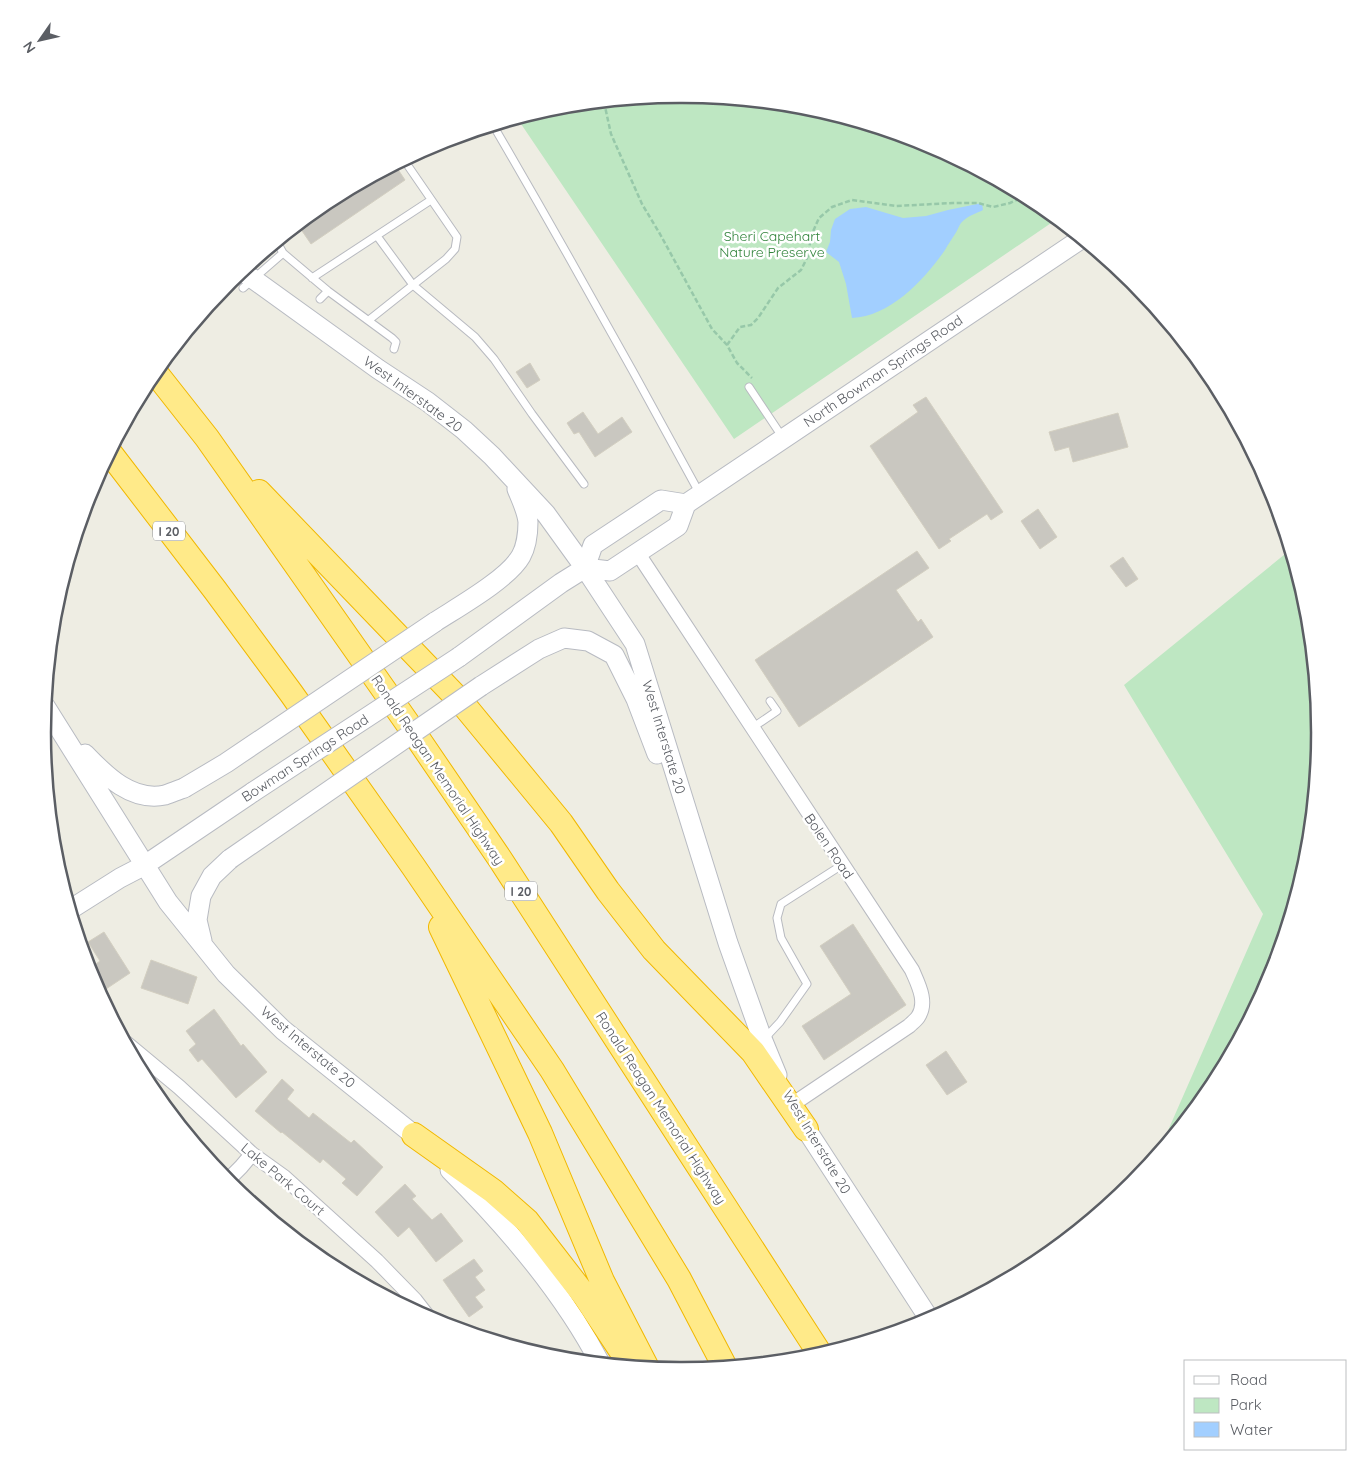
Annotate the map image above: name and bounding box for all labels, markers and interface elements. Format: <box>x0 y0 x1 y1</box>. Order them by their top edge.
north arrow <box>15 15 65 65</box>
text: N <box>19 38 40 57</box>
park label: Sheri Capehart Nature Preserve <box>719 227 825 261</box>
street label: North Bowman Springs Road <box>800 311 966 431</box>
street label: West Interstate 20 <box>360 352 466 436</box>
road number: I 20 <box>153 522 185 540</box>
street label: Ronald Reagan Memorial Highway <box>367 671 509 869</box>
street label: West Interstate 20 <box>638 678 690 796</box>
street label: Bowman Springs Road <box>238 710 372 806</box>
street label: Bolen Road <box>801 810 857 882</box>
road number: I 20 <box>505 881 537 900</box>
street label: West Interstate 20 <box>257 1002 359 1092</box>
street label: Ronald Reagan Memorial Highway <box>592 1008 730 1208</box>
street label: West Interstate 20 <box>779 1087 855 1197</box>
street label: Lake Park Court <box>237 1139 329 1219</box>
legend <box>1184 1360 1347 1450</box>
text: Road <box>1230 1370 1267 1389</box>
text: Park <box>1230 1395 1262 1414</box>
text: Water <box>1230 1420 1273 1439</box>

